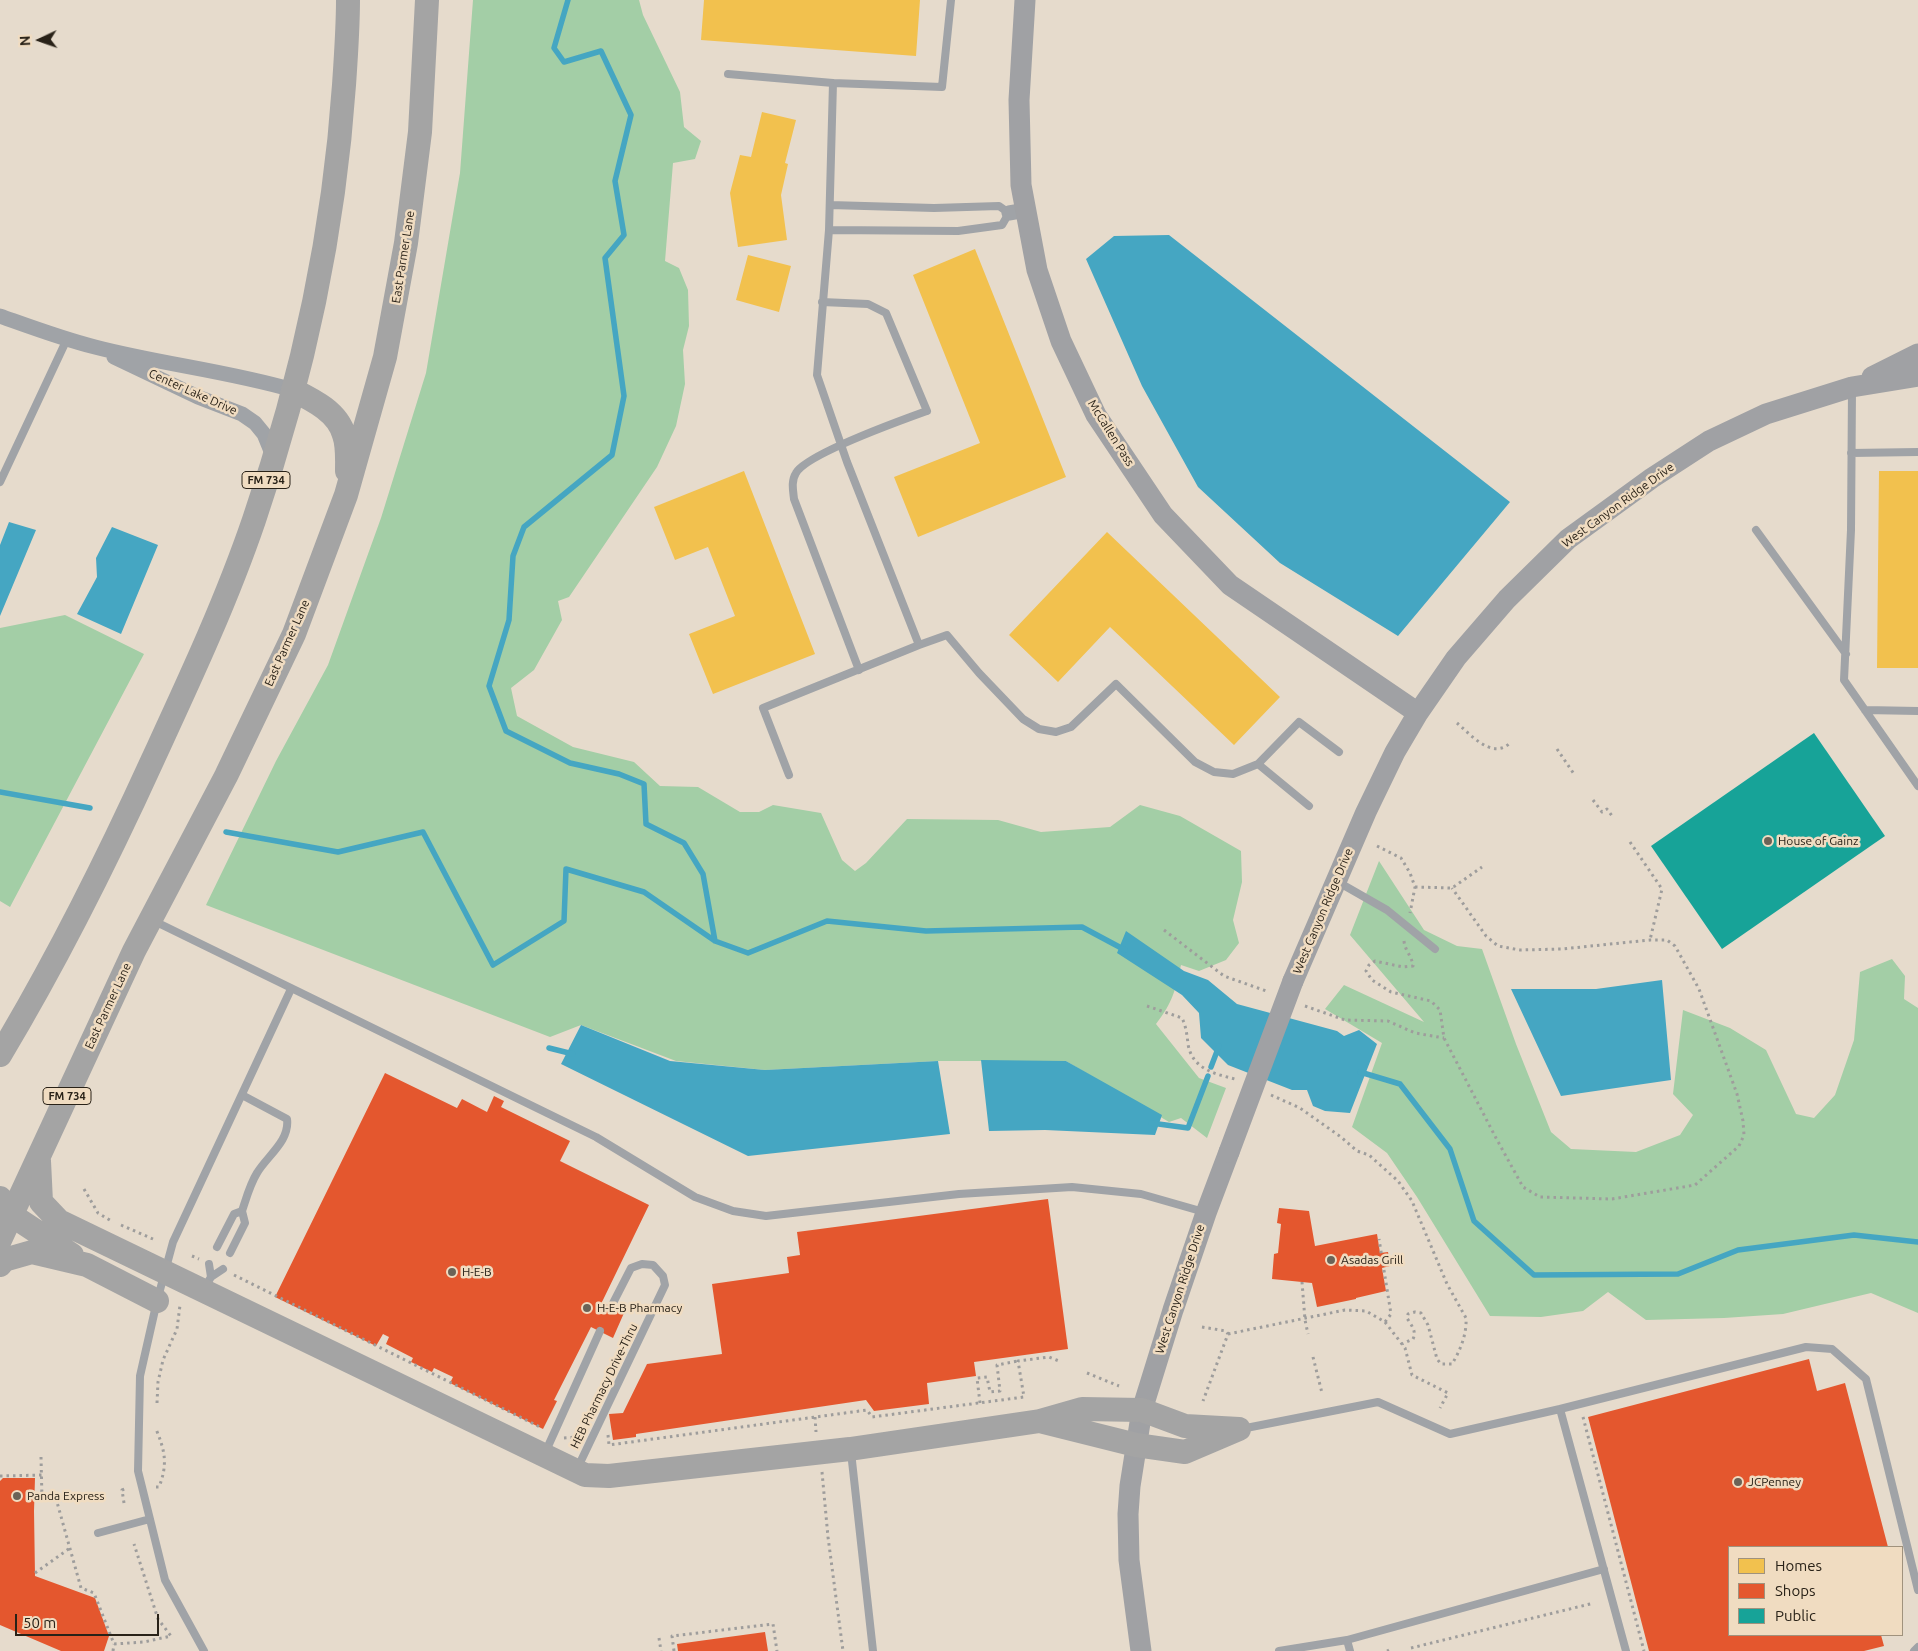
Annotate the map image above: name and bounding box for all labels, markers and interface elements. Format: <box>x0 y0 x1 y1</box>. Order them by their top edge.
north arrow <box>15 15 65 65</box>
text: N <box>17 35 33 46</box>
street label: East Parmer Lane <box>389 210 417 304</box>
street label: Center Lake Drive <box>147 366 239 418</box>
street label: McCallen Pass <box>1085 397 1137 469</box>
street label: West Canyon Ridge Drive <box>1559 460 1677 550</box>
road number: FM 734 <box>242 472 290 488</box>
street label: East Parmer Lane <box>261 597 313 689</box>
place label: House of Gainz <box>1778 834 1859 848</box>
marker: House of Gainz <box>1762 835 1774 847</box>
street label: West Canyon Ridge Drive <box>1290 846 1356 976</box>
street label: East Parmer Lane <box>82 961 134 1051</box>
road number: FM 734 <box>43 1088 91 1104</box>
street label: West Canyon Ridge Drive <box>1152 1223 1208 1355</box>
place label: Asadas Grill <box>1341 1253 1403 1267</box>
marker: Asadas Grill <box>1325 1254 1337 1266</box>
place label: H-E-B <box>462 1265 492 1279</box>
marker: H-E-B <box>446 1266 458 1278</box>
place label: H-E-B Pharmacy <box>597 1301 682 1315</box>
marker: H-E-B Pharmacy <box>581 1302 593 1314</box>
street label: HEB Pharmacy Drive-Thru <box>567 1321 641 1451</box>
place label: JCPenney <box>1748 1475 1801 1489</box>
marker: JCPenney <box>1732 1476 1744 1488</box>
place label: Panda Express <box>27 1489 105 1503</box>
marker: Panda Express <box>11 1490 23 1502</box>
legend <box>1728 1546 1903 1636</box>
text: Homes <box>1775 1557 1822 1574</box>
text: Shops <box>1775 1582 1816 1599</box>
scale bar <box>18 1604 161 1636</box>
text: Public <box>1775 1607 1816 1624</box>
text: 50 m <box>23 1614 56 1631</box>

